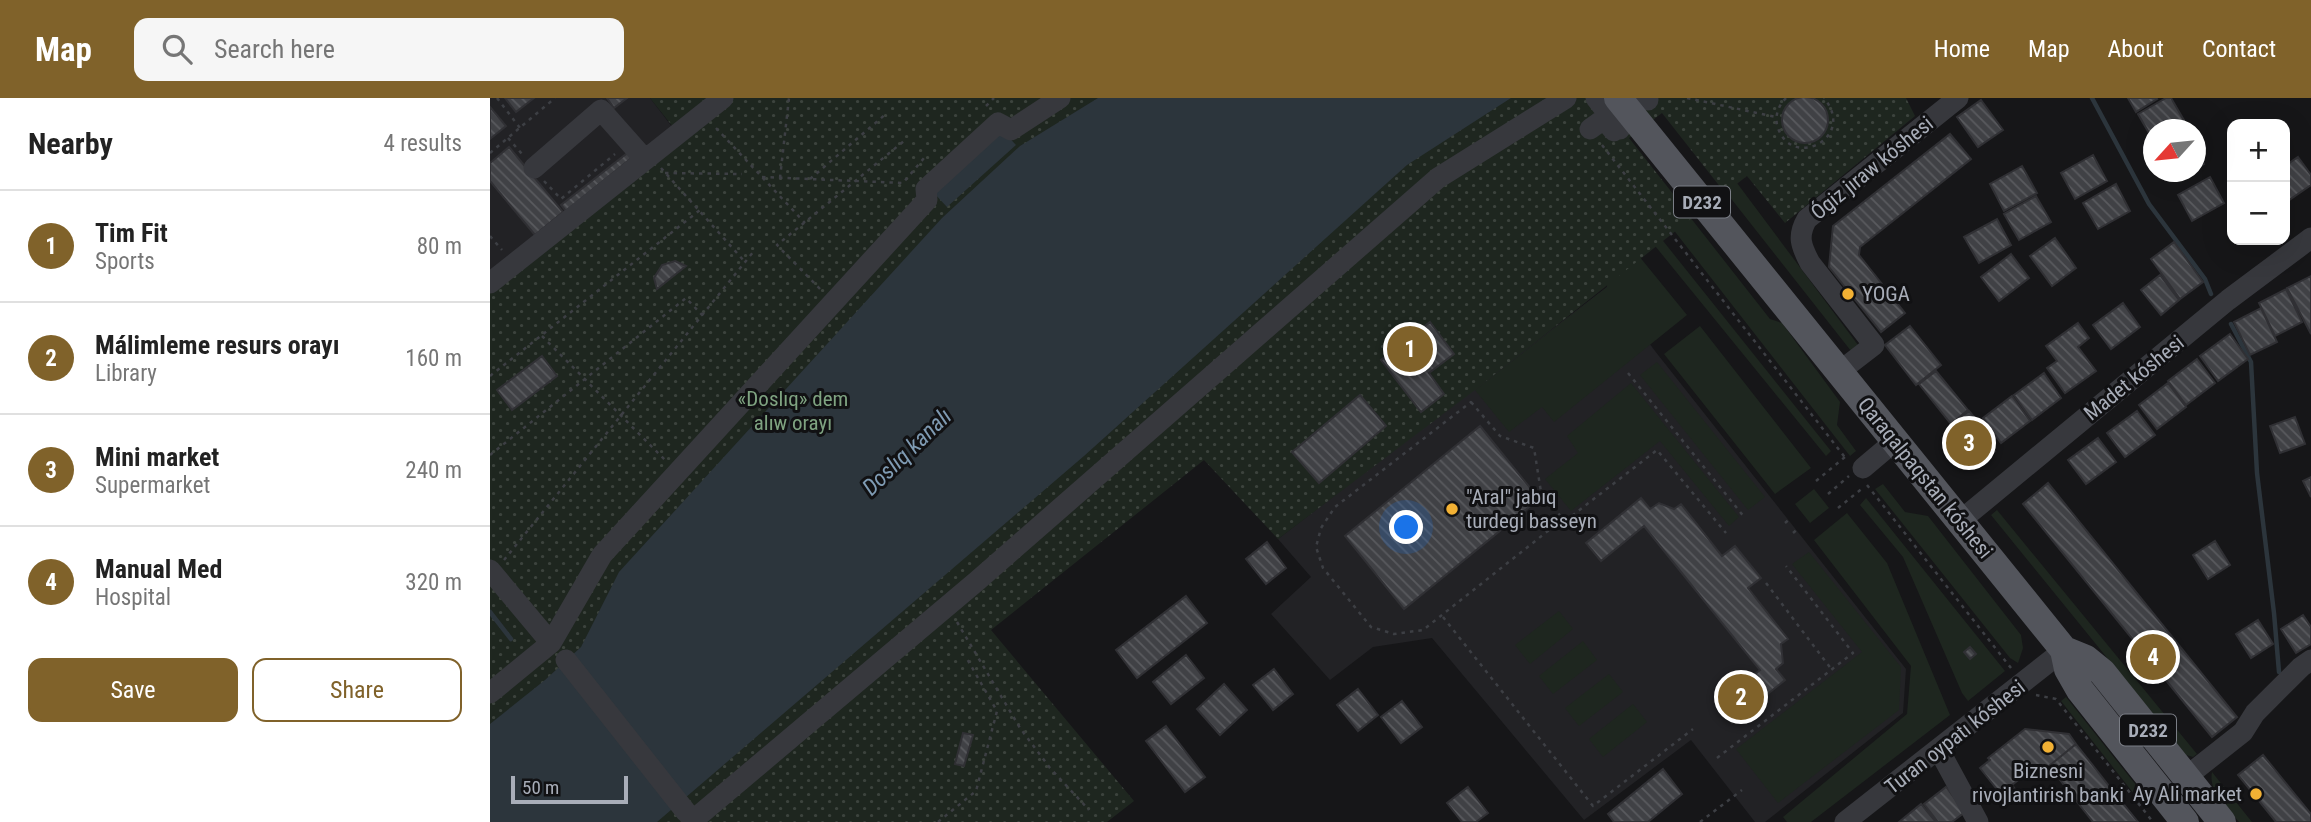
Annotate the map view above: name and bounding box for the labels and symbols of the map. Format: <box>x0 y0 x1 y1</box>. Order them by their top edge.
street label: Ógiz jıraw kóshesi <box>1806 111 1938 225</box>
north arrow <box>2143 119 2206 182</box>
road number: D232 <box>1674 186 1730 218</box>
place label: YOGA <box>1862 282 1910 306</box>
marker: YOGA <box>1840 286 1856 302</box>
pin: 1 <box>1387 323 1433 375</box>
street label: Madet kóshesi <box>2079 331 2189 425</box>
park label: «Doslıq» dem alıw orayı <box>738 387 848 435</box>
street label: Qaraqalpaqstan kóshesi <box>1853 393 1997 563</box>
water label: Doslıq kanalı <box>857 403 957 501</box>
pin: 3 <box>1946 417 1992 469</box>
place label: "Aral" jabıq turdegi basseyn <box>1466 485 1597 533</box>
marker: "Aral" jabıq turdegi basseyn <box>1444 501 1460 517</box>
your location <box>1389 510 1423 544</box>
pin: 4 <box>2130 631 2176 683</box>
pin: 2 <box>1718 671 1764 723</box>
street label: Turan oypatı kóshesi <box>1880 675 2030 799</box>
road number: D232 <box>2120 715 2176 746</box>
marker: Biznesni rivojlantirish banki <box>2040 739 2056 755</box>
place label: Biznesni rivojlantirish banki <box>1972 759 2124 807</box>
scale bar <box>511 773 628 805</box>
place label: Ay Ali market <box>2133 782 2242 806</box>
marker: Ay Ali market <box>2248 786 2264 802</box>

